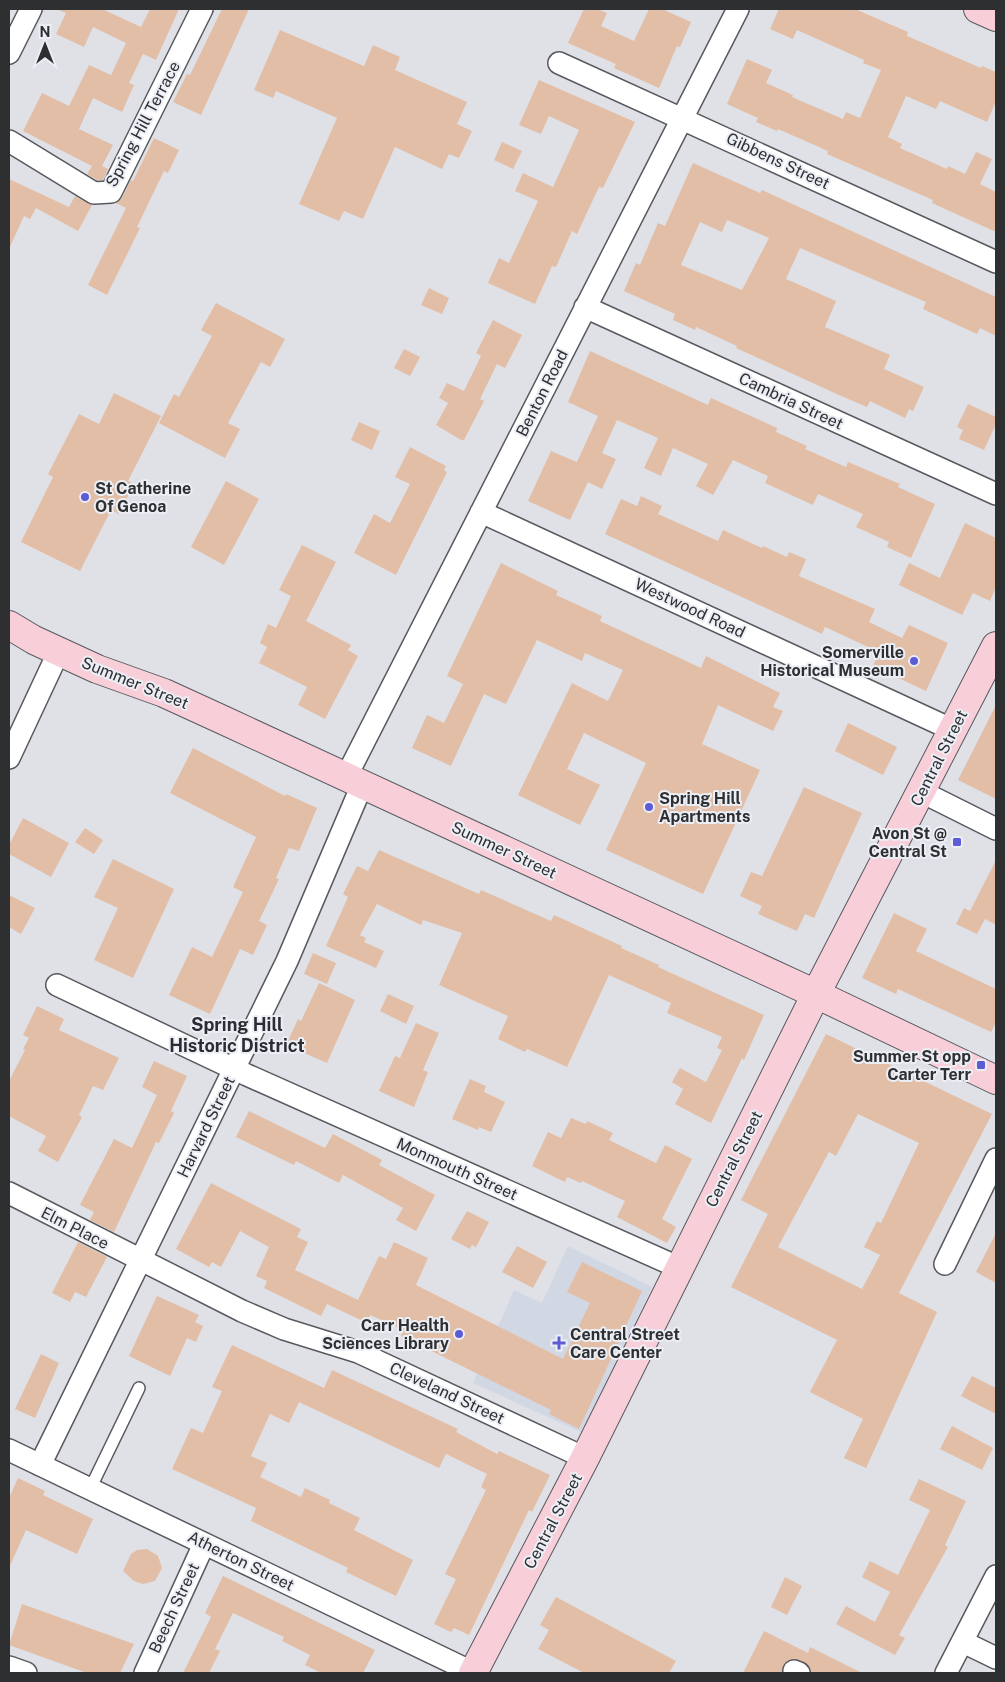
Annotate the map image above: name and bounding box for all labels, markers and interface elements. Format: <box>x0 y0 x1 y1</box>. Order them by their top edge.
north arrow <box>20 20 70 70</box>
text: N <box>40 24 50 40</box>
street label: Spring Hill Terrace <box>102 58 184 190</box>
street label: Gibbens Street <box>723 129 833 193</box>
street label: Benton Road <box>512 346 572 440</box>
street label: Cambria Street <box>736 369 846 433</box>
place label: St Catherine Of Genoa <box>95 479 191 516</box>
marker: St Catherine Of Genoa <box>79 491 91 503</box>
street label: Westwood Road <box>632 574 748 642</box>
place label: Somerville Historical Museum <box>760 643 904 680</box>
street label: Summer Street <box>79 653 191 713</box>
marker: Somerville Historical Museum <box>908 655 920 667</box>
street label: Central Street <box>907 707 971 809</box>
place label: Spring Hill Apartments <box>659 789 750 826</box>
marker: Spring Hill Apartments <box>643 801 655 813</box>
street label: Summer Street <box>448 817 560 883</box>
place label: Avon St @ Central St <box>869 824 947 861</box>
marker: Avon St @ Central St <box>951 836 963 848</box>
district label: Spring Hill Historic District <box>169 1014 305 1056</box>
place label: Summer St opp Carter Terr <box>853 1047 971 1084</box>
marker: Summer St opp Carter Terr <box>975 1059 987 1071</box>
street label: Harvard Street <box>173 1073 239 1181</box>
street label: Central Street <box>702 1108 766 1210</box>
street label: Monmouth Street <box>393 1134 521 1204</box>
street label: Elm Place <box>38 1203 112 1253</box>
place label: Carr Health Sciences Library <box>322 1316 449 1353</box>
place label: Central Street Care Center <box>570 1325 680 1362</box>
marker: Carr Health Sciences Library <box>453 1328 465 1340</box>
marker: Central Street Care Center <box>552 1336 566 1350</box>
street label: Cleveland Street <box>387 1358 507 1428</box>
street label: Central Street <box>520 1470 586 1572</box>
street label: Atherton Street <box>185 1527 297 1595</box>
street label: Beech Street <box>145 1560 203 1656</box>

